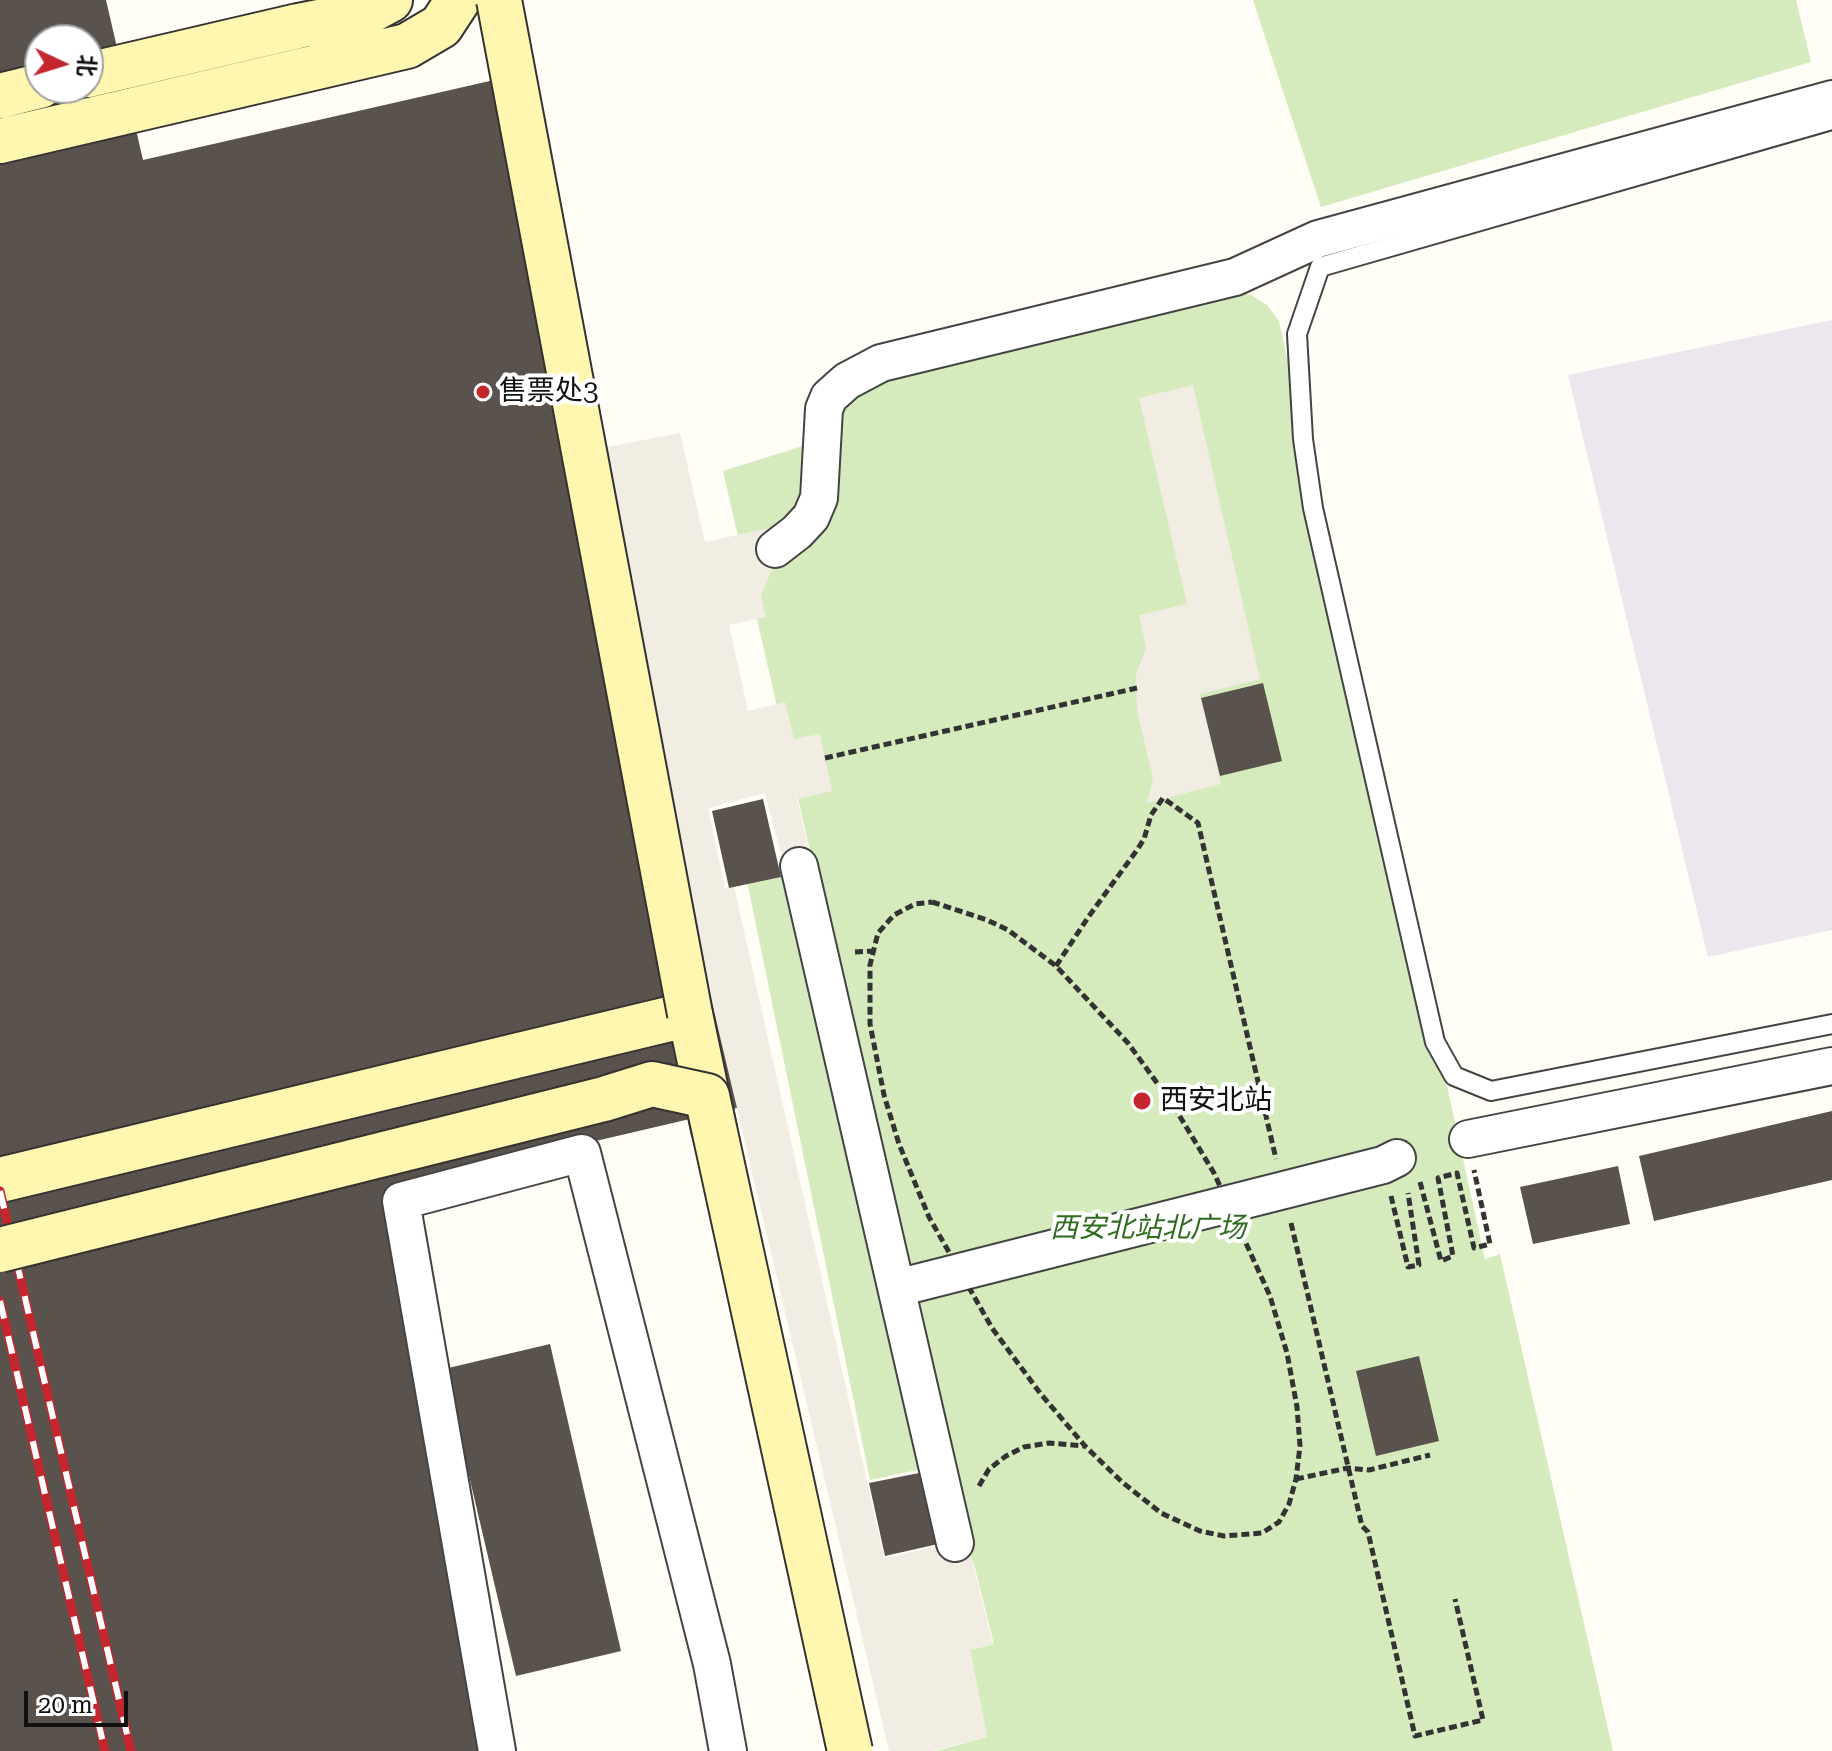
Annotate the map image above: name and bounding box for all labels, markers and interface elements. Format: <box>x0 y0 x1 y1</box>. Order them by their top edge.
north arrow <box>24 24 104 104</box>
text: 北 <box>73 54 100 77</box>
place label: 售票处3 <box>499 375 599 409</box>
marker: 售票处3 <box>474 383 492 401</box>
place label: 西安北站 <box>1160 1084 1272 1118</box>
marker: 西安北站 <box>1131 1090 1153 1112</box>
park label: 西安北站北广场 <box>1050 1212 1246 1246</box>
scale bar <box>28 1675 132 1725</box>
text: 20 m <box>38 1691 93 1719</box>

